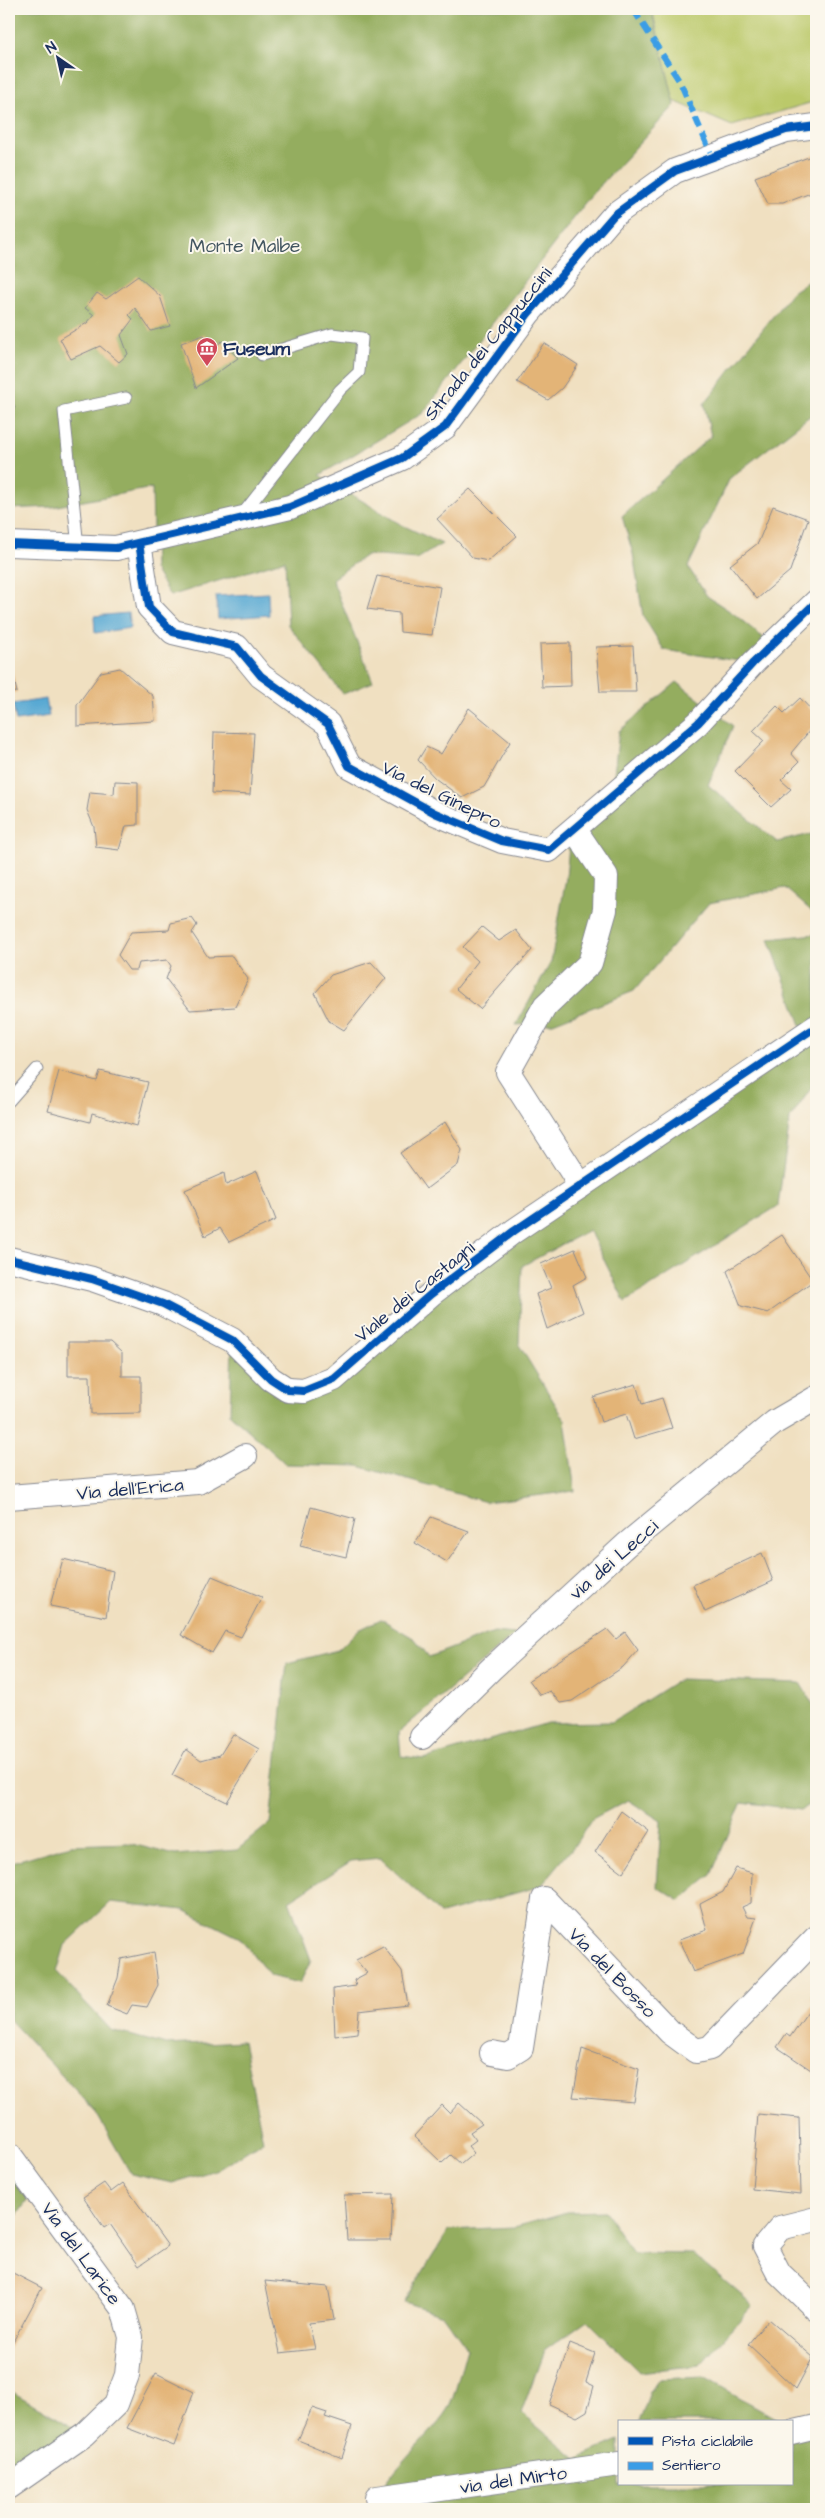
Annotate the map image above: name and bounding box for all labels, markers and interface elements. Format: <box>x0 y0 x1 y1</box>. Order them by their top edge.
north arrow <box>32 32 82 82</box>
text: N <box>42 37 61 59</box>
park label: Monte Malbe <box>190 233 300 260</box>
street label: Strada dei Cappuccini <box>418 261 559 427</box>
museum icon: Fuseum <box>195 336 219 367</box>
place label: Fuseum <box>223 336 291 363</box>
street label: Via del Ginepro <box>377 755 506 836</box>
street label: Viale dei Castagni <box>349 1235 482 1350</box>
street label: Via dell'Erica <box>75 1471 185 1508</box>
street label: via dei Lecci <box>563 1513 665 1607</box>
street label: Via del Bosso <box>562 1922 662 2025</box>
street label: Via del Larice <box>34 2197 127 2311</box>
legend <box>618 2420 792 2486</box>
text: Pista ciclabile <box>662 2431 753 2452</box>
text: Sentiero <box>662 2455 721 2476</box>
street label: via del Mirto <box>458 2460 569 2501</box>

